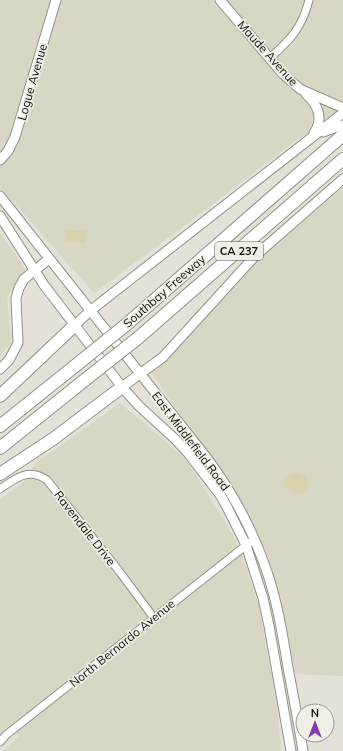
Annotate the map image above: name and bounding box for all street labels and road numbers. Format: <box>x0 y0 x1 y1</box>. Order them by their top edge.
street label: Maude Avenue <box>235 17 301 89</box>
street label: Logue Avenue <box>14 42 50 122</box>
road number: CA 237 <box>215 242 263 260</box>
street label: Southbay Freeway <box>120 251 209 331</box>
street label: East Middlefield Road <box>149 388 233 494</box>
street label: Ravendale Drive <box>51 487 119 569</box>
street label: North Bernardo Avenue <box>66 596 178 690</box>

